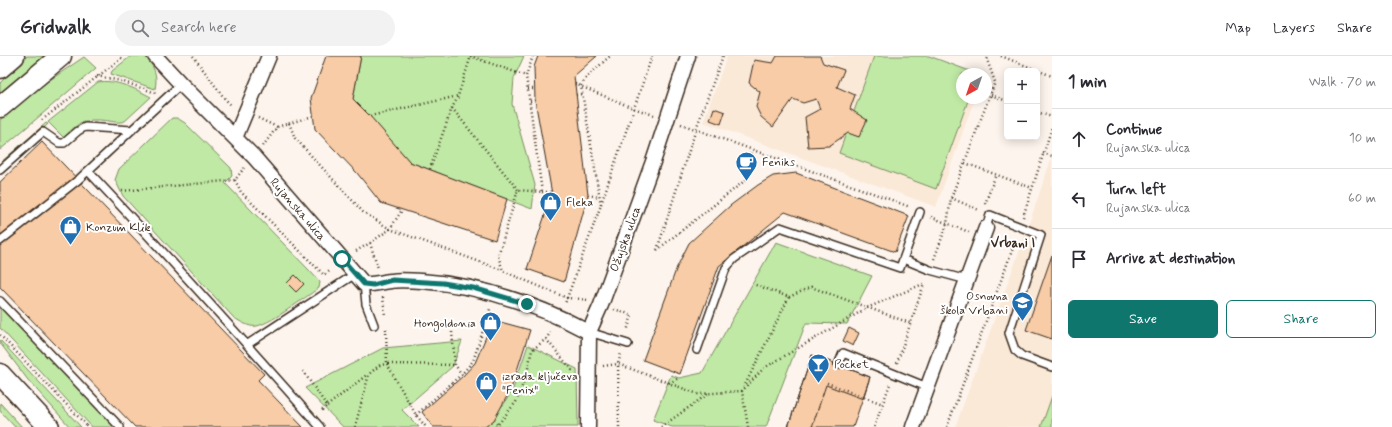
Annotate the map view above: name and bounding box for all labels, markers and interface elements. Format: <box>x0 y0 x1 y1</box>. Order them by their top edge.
search box <box>115 10 395 46</box>
text: Gridwalk <box>20 15 91 40</box>
icon: search <box>129 17 151 39</box>
text: Search here <box>161 18 237 38</box>
text: Map <box>1225 19 1251 37</box>
text: Layers <box>1273 19 1315 37</box>
text: Share <box>1337 19 1372 37</box>
north arrow <box>956 68 992 104</box>
map controls <box>1004 68 1040 140</box>
button: + <box>1004 68 1040 104</box>
text: 1 min <box>1068 71 1107 93</box>
text: Walk · 70 m <box>1309 74 1376 91</box>
button: − <box>1004 104 1040 140</box>
text: Continue <box>1106 120 1162 140</box>
icon: ahead <box>1068 128 1090 150</box>
text: 10 m <box>1349 130 1376 147</box>
text: Rujanska ulica <box>1106 140 1191 157</box>
cafe icon: Feniks <box>733 149 759 182</box>
place label: Feniks <box>762 155 796 171</box>
street label: Rujanska ulica <box>266 175 329 244</box>
text: Turn left <box>1106 180 1166 200</box>
icon: left <box>1068 188 1090 210</box>
shop icon: Fleka <box>538 189 564 222</box>
text: 60 m <box>1348 190 1376 207</box>
place label: Fleka <box>566 195 593 211</box>
text: Rujanska ulica <box>1106 200 1191 217</box>
street label: Ožujska ulica <box>607 204 645 274</box>
shop icon: Konzum Klik <box>58 214 84 247</box>
place label: Konzum Klik <box>86 220 151 236</box>
district label: Vrbani I <box>991 235 1035 252</box>
icon: arrive <box>1068 248 1090 270</box>
text: Arrive at destination <box>1106 249 1235 269</box>
route start <box>333 250 351 268</box>
place label: Osnovna škola Vrbani <box>940 289 1008 319</box>
school or university icon: Osnovna škola Vrbani <box>1010 290 1036 323</box>
route end <box>518 295 536 313</box>
button: Save <box>1068 300 1218 338</box>
button: Share <box>1226 300 1376 338</box>
shop icon: Hongoldonia <box>478 310 504 343</box>
place label: Hongoldonia <box>414 316 476 332</box>
bar icon: Pocket <box>806 351 832 384</box>
place label: Pocket <box>834 357 869 373</box>
place label: izrada ključeva "Fenix" <box>502 369 578 399</box>
shop icon: izrada ključeva "Fenix" <box>473 370 499 403</box>

